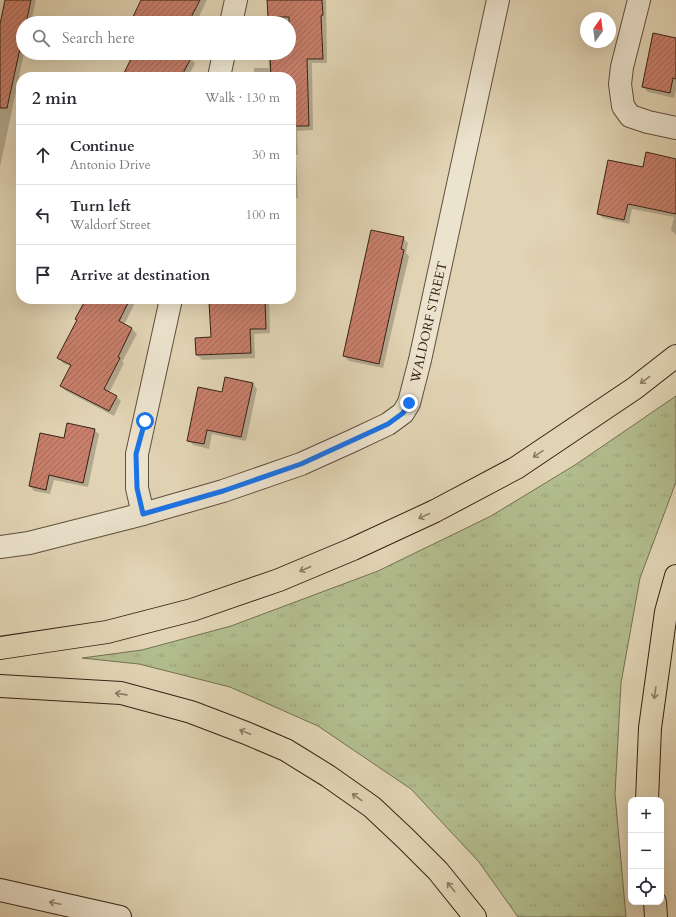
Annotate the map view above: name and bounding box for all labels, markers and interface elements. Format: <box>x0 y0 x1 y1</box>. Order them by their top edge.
north arrow <box>580 12 616 48</box>
search box <box>16 16 296 60</box>
icon: search <box>30 27 52 49</box>
text: Search here <box>62 28 135 48</box>
text: 2 min <box>32 87 77 110</box>
text: Walk · 130 m <box>205 89 280 107</box>
text: Continue <box>70 136 135 156</box>
icon: ahead <box>32 144 54 166</box>
text: 30 m <box>252 146 280 164</box>
text: Antonio Drive <box>70 156 151 174</box>
text: Turn left <box>70 196 131 216</box>
icon: left <box>32 204 54 226</box>
text: 100 m <box>246 206 280 224</box>
text: Waldorf Street <box>70 216 151 234</box>
street label: WALDORF STREET <box>406 259 452 386</box>
icon: arrive <box>32 264 54 286</box>
text: Arrive at destination <box>70 265 210 285</box>
one-way arrow <box>640 376 651 384</box>
route end <box>400 394 418 412</box>
route start <box>136 412 154 430</box>
one-way arrow <box>533 450 544 458</box>
one-way arrow <box>418 513 430 520</box>
one-way arrow <box>300 565 312 573</box>
one-way arrow <box>651 686 659 699</box>
one-way arrow <box>115 690 128 698</box>
one-way arrow <box>239 728 251 736</box>
one-way arrow <box>352 793 363 801</box>
map controls <box>628 797 664 905</box>
button: + <box>628 797 664 833</box>
button: − <box>628 833 664 869</box>
button: locate <box>628 869 664 905</box>
one-way arrow <box>446 881 455 892</box>
one-way arrow <box>49 898 62 906</box>

